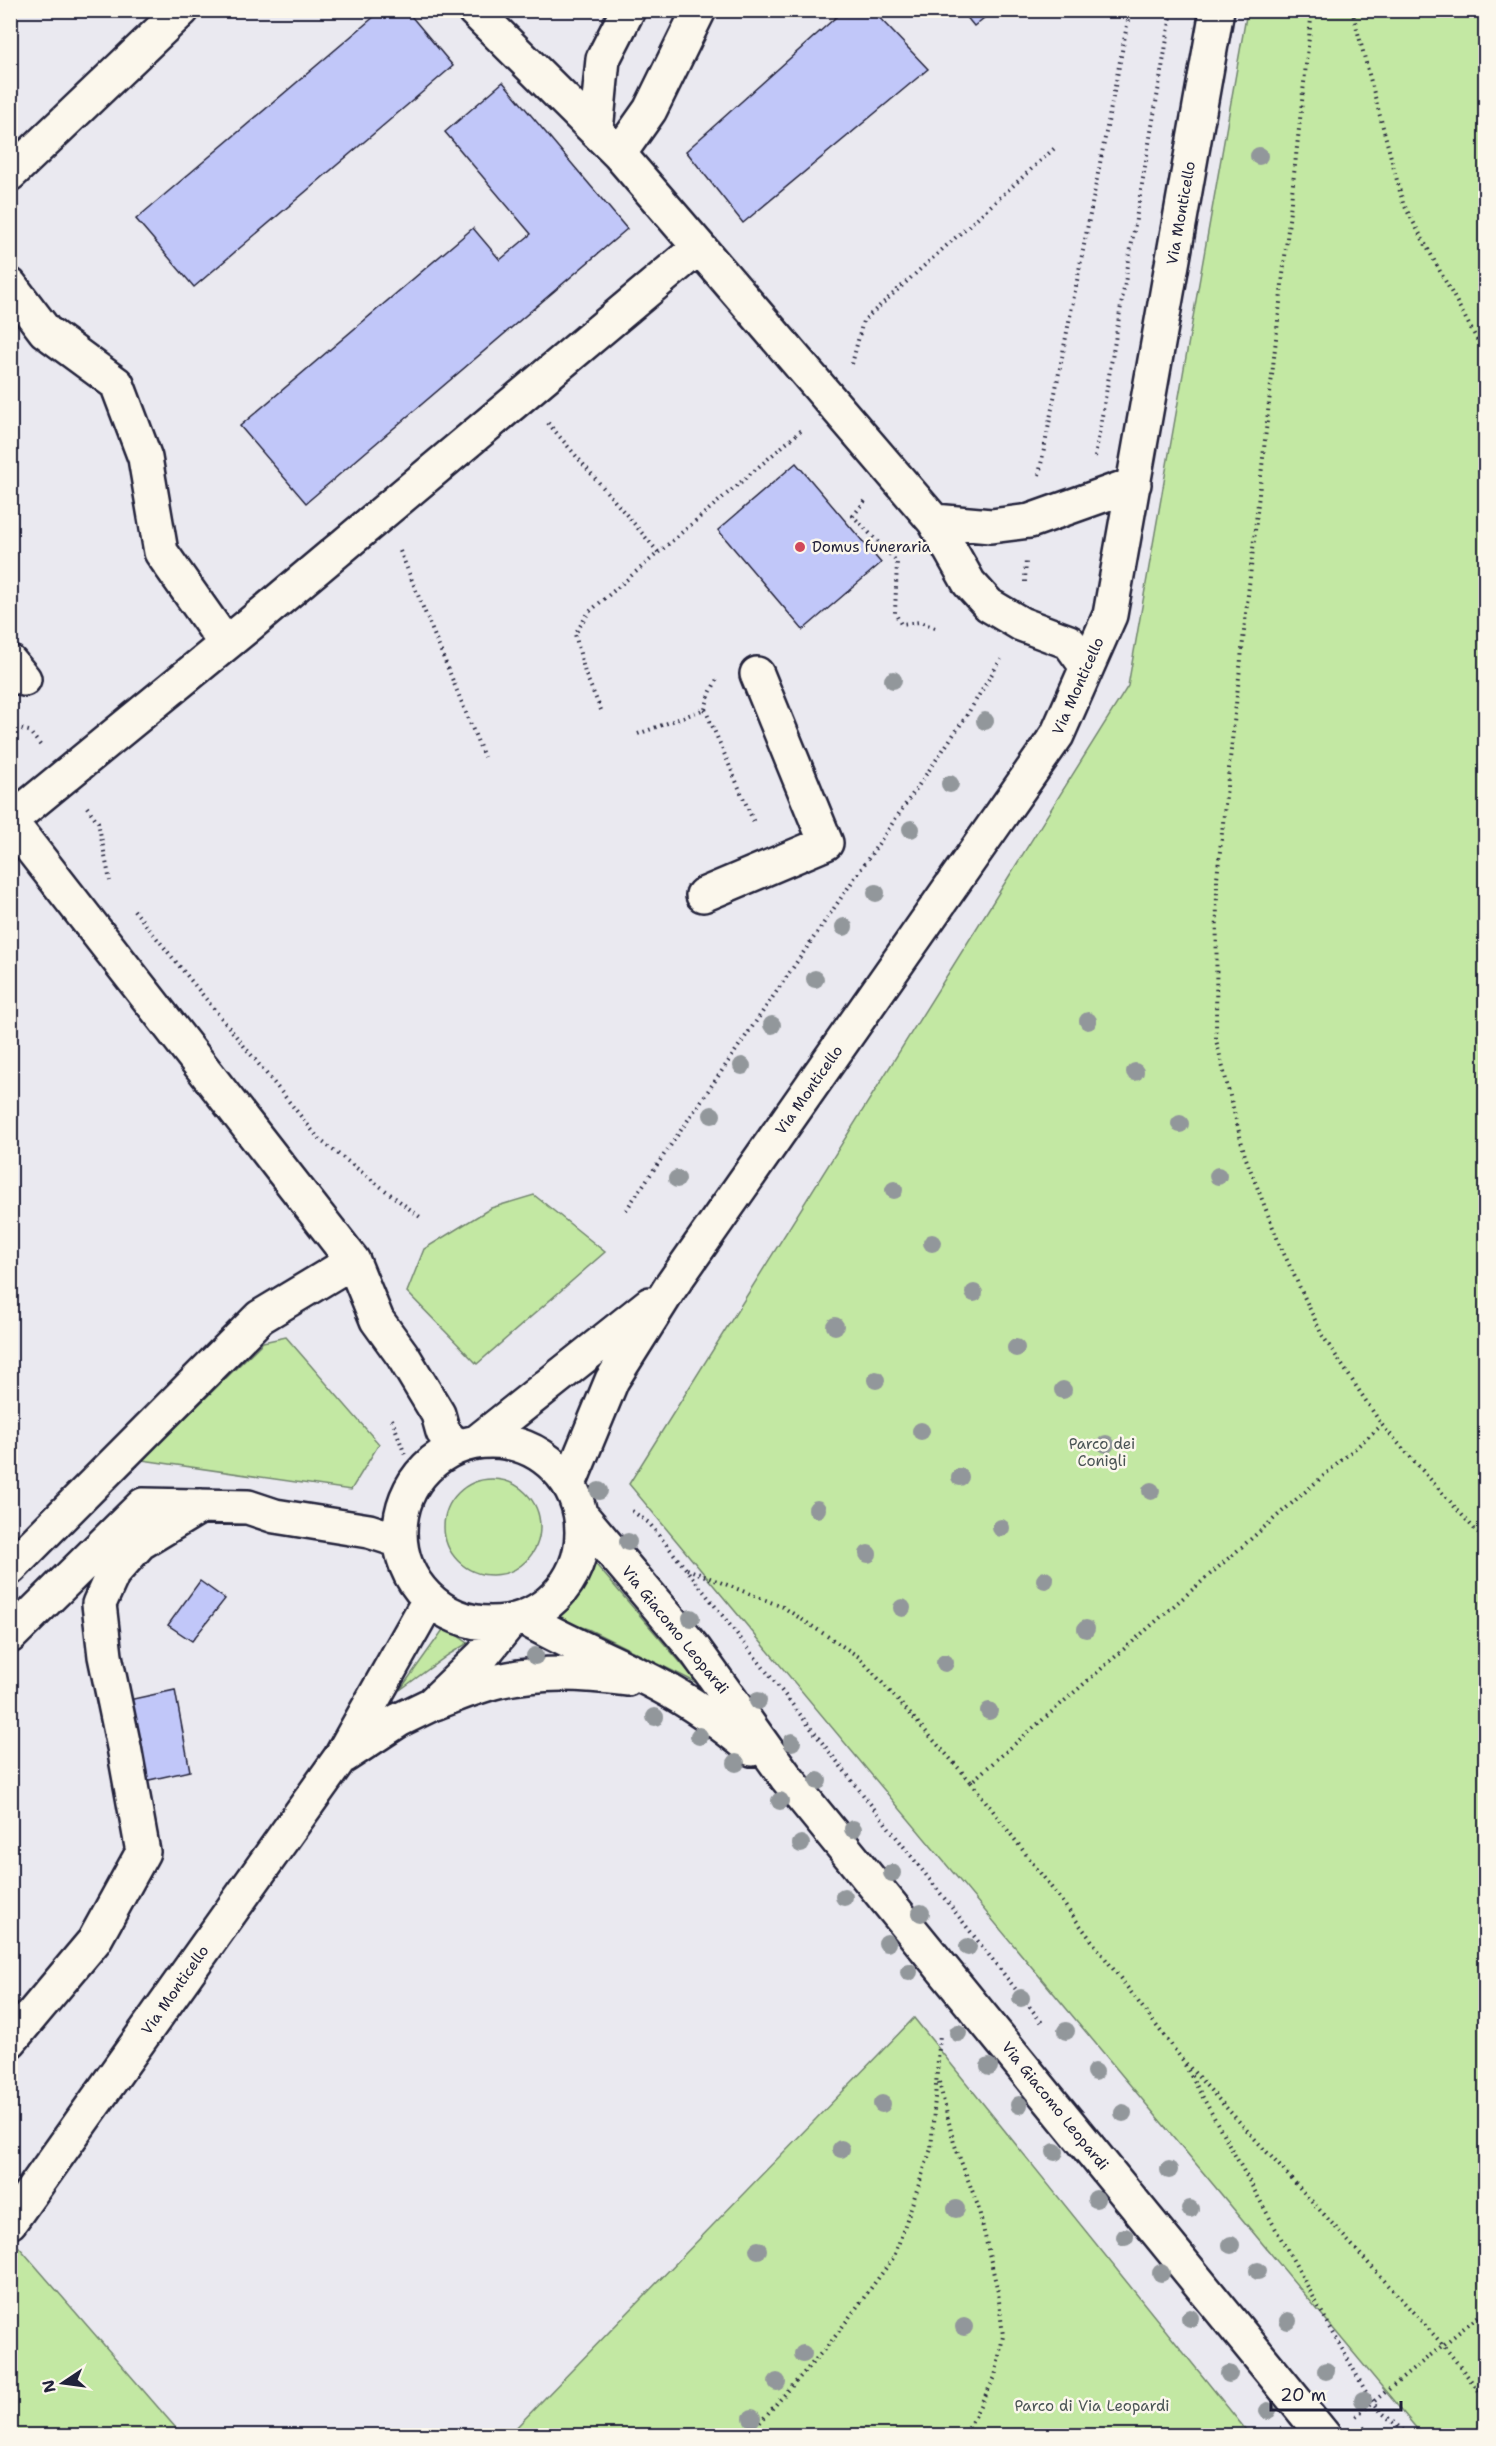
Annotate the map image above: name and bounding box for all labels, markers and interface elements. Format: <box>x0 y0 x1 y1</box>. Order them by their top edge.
street label: Via Monticello <box>1162 160 1200 266</box>
place label: Domus funeraria <box>812 537 932 557</box>
marker: Domus funeraria <box>793 540 807 554</box>
street label: Via Monticello <box>1048 634 1108 738</box>
street label: Via Monticello <box>771 1041 847 1139</box>
park label: Parco dei Conigli <box>1069 1434 1135 1471</box>
street label: Via Giacomo Leopardi <box>617 1562 733 1698</box>
street label: Via Monticello <box>137 1941 213 2039</box>
street label: Via Giacomo Leopardi <box>997 2038 1113 2174</box>
north arrow <box>33 2353 93 2413</box>
scale bar <box>1271 2374 1402 2412</box>
text: N <box>37 2378 61 2395</box>
text: 20 m <box>1280 2383 1326 2407</box>
park label: Parco di Via Leopardi <box>1014 2396 1170 2416</box>

